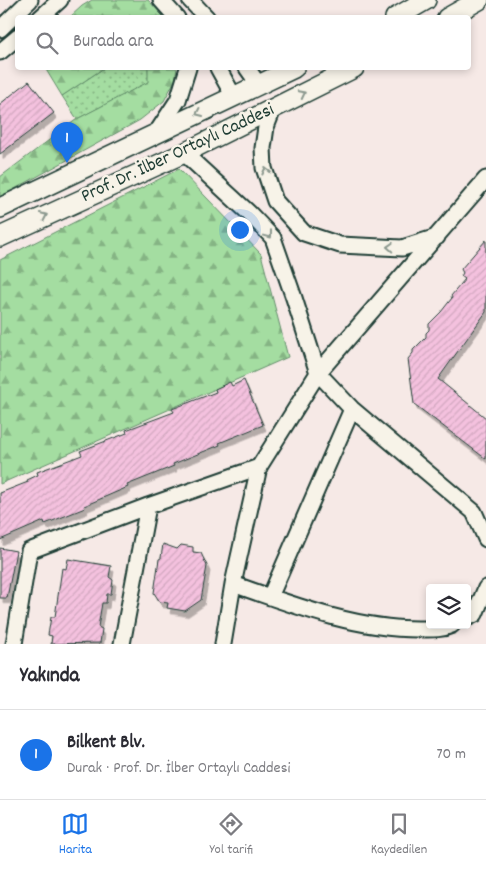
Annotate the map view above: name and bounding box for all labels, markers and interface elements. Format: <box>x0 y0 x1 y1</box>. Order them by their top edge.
search box <box>15 15 471 70</box>
icon: search <box>33 29 61 57</box>
text: Burada ara <box>73 29 153 56</box>
one-way arrow <box>297 90 306 100</box>
street label: Prof. Dr. İlber Ortaylı Caddesi <box>77 97 280 211</box>
one-way arrow <box>195 107 204 117</box>
pin: 1 <box>51 122 83 163</box>
one-way arrow <box>261 166 272 175</box>
one-way arrow <box>39 212 48 223</box>
your location <box>227 217 253 243</box>
one-way arrow <box>263 230 272 239</box>
one-way arrow <box>386 242 394 253</box>
map controls <box>426 584 471 629</box>
button: layers <box>426 584 471 629</box>
text: Yakında <box>20 662 79 692</box>
text: Bilkent Blv. <box>67 730 145 757</box>
text: 1 <box>34 743 38 766</box>
text: 70 m <box>436 743 466 766</box>
text: Durak · Prof. Dr. İlber Ortaylı Caddesi <box>67 757 290 780</box>
tab: Harita <box>59 810 92 860</box>
tab: Yol tarifi <box>209 810 253 860</box>
tab: Kaydedilen <box>371 810 427 860</box>

